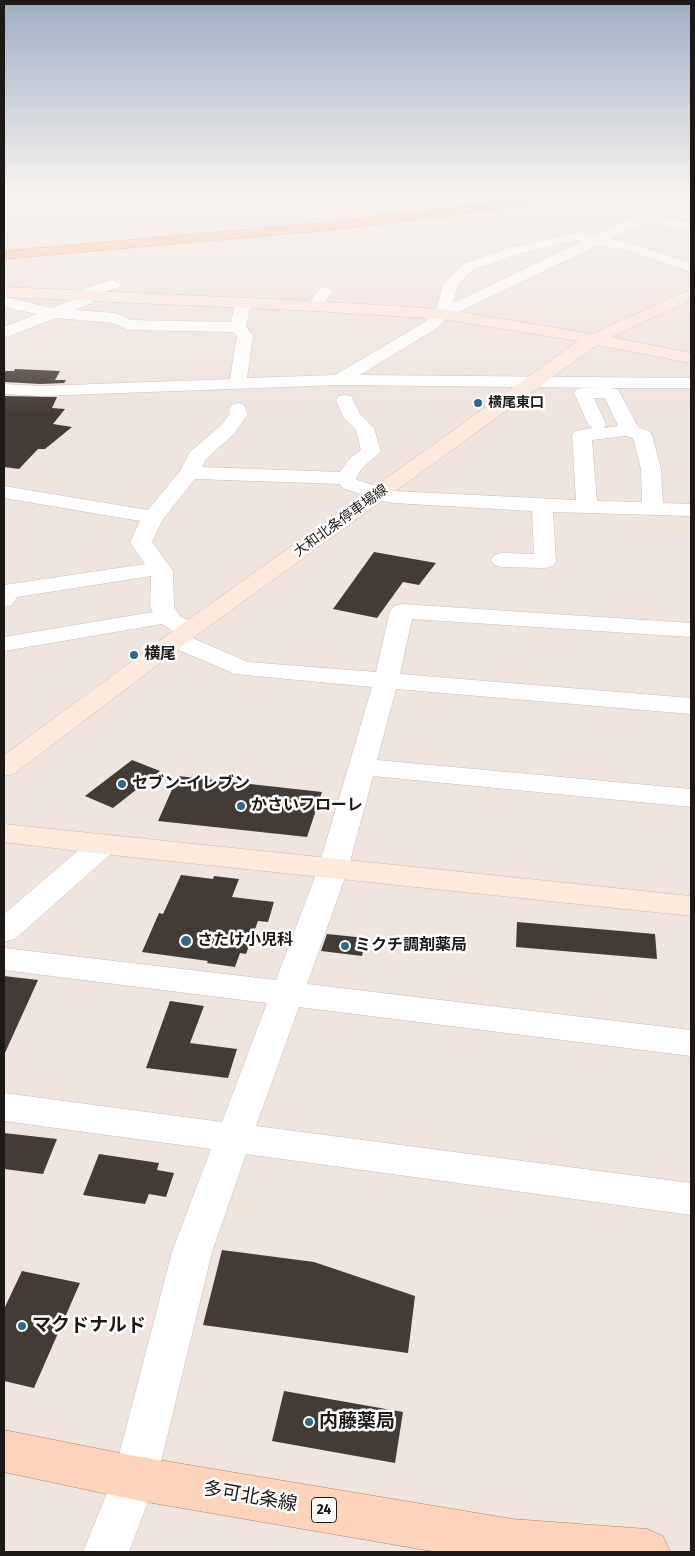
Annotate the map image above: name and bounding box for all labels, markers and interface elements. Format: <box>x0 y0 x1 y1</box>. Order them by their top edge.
place label: 横尾東口 <box>488 395 544 411</box>
marker: 横尾東口 <box>472 397 484 409</box>
street label: 大和北条停車場線 <box>291 481 391 561</box>
place label: 横尾 <box>144 645 176 665</box>
marker: 横尾 <box>128 649 140 661</box>
place label: セブン-イレブン <box>132 774 250 794</box>
marker: セブン-イレブン <box>116 778 128 790</box>
place label: かさいフローレ <box>251 796 363 816</box>
marker: かさいフローレ <box>235 800 247 812</box>
place label: さたけ小児科 <box>197 931 293 951</box>
marker: さたけ小児科 <box>179 934 193 948</box>
place label: ミクチ調剤薬局 <box>355 936 467 956</box>
marker: ミクチ調剤薬局 <box>339 940 351 952</box>
place label: マクドナルド <box>32 1315 146 1337</box>
marker: マクドナルド <box>16 1320 28 1332</box>
place label: 内藤薬局 <box>319 1411 395 1433</box>
marker: 内藤薬局 <box>303 1416 315 1428</box>
street label: 多可北条線 <box>201 1478 299 1516</box>
road number: 24 <box>312 1498 336 1522</box>

